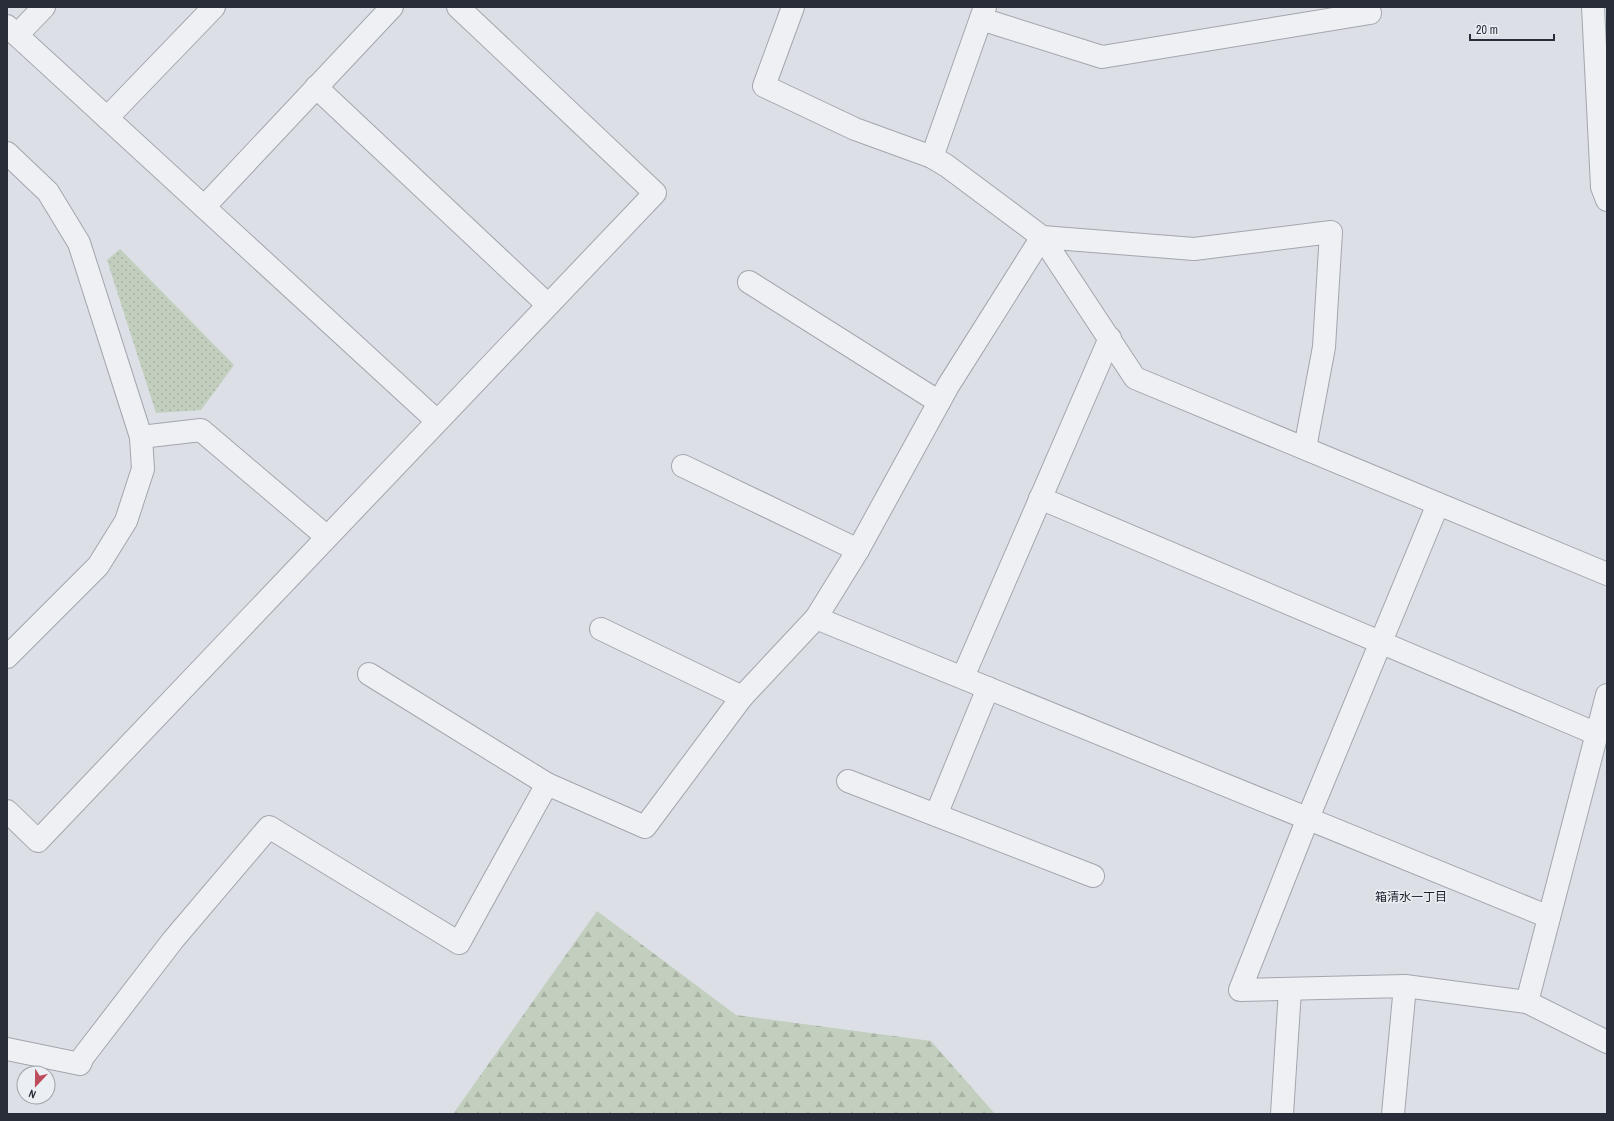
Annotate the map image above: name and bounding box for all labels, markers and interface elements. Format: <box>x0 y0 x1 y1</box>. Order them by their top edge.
scale bar <box>1470 16 1554 42</box>
text: 20 m <box>1476 22 1498 38</box>
district label: 箱清水一丁目 <box>1375 889 1447 905</box>
north arrow <box>16 1065 56 1105</box>
text: N <box>27 1087 38 1102</box>

